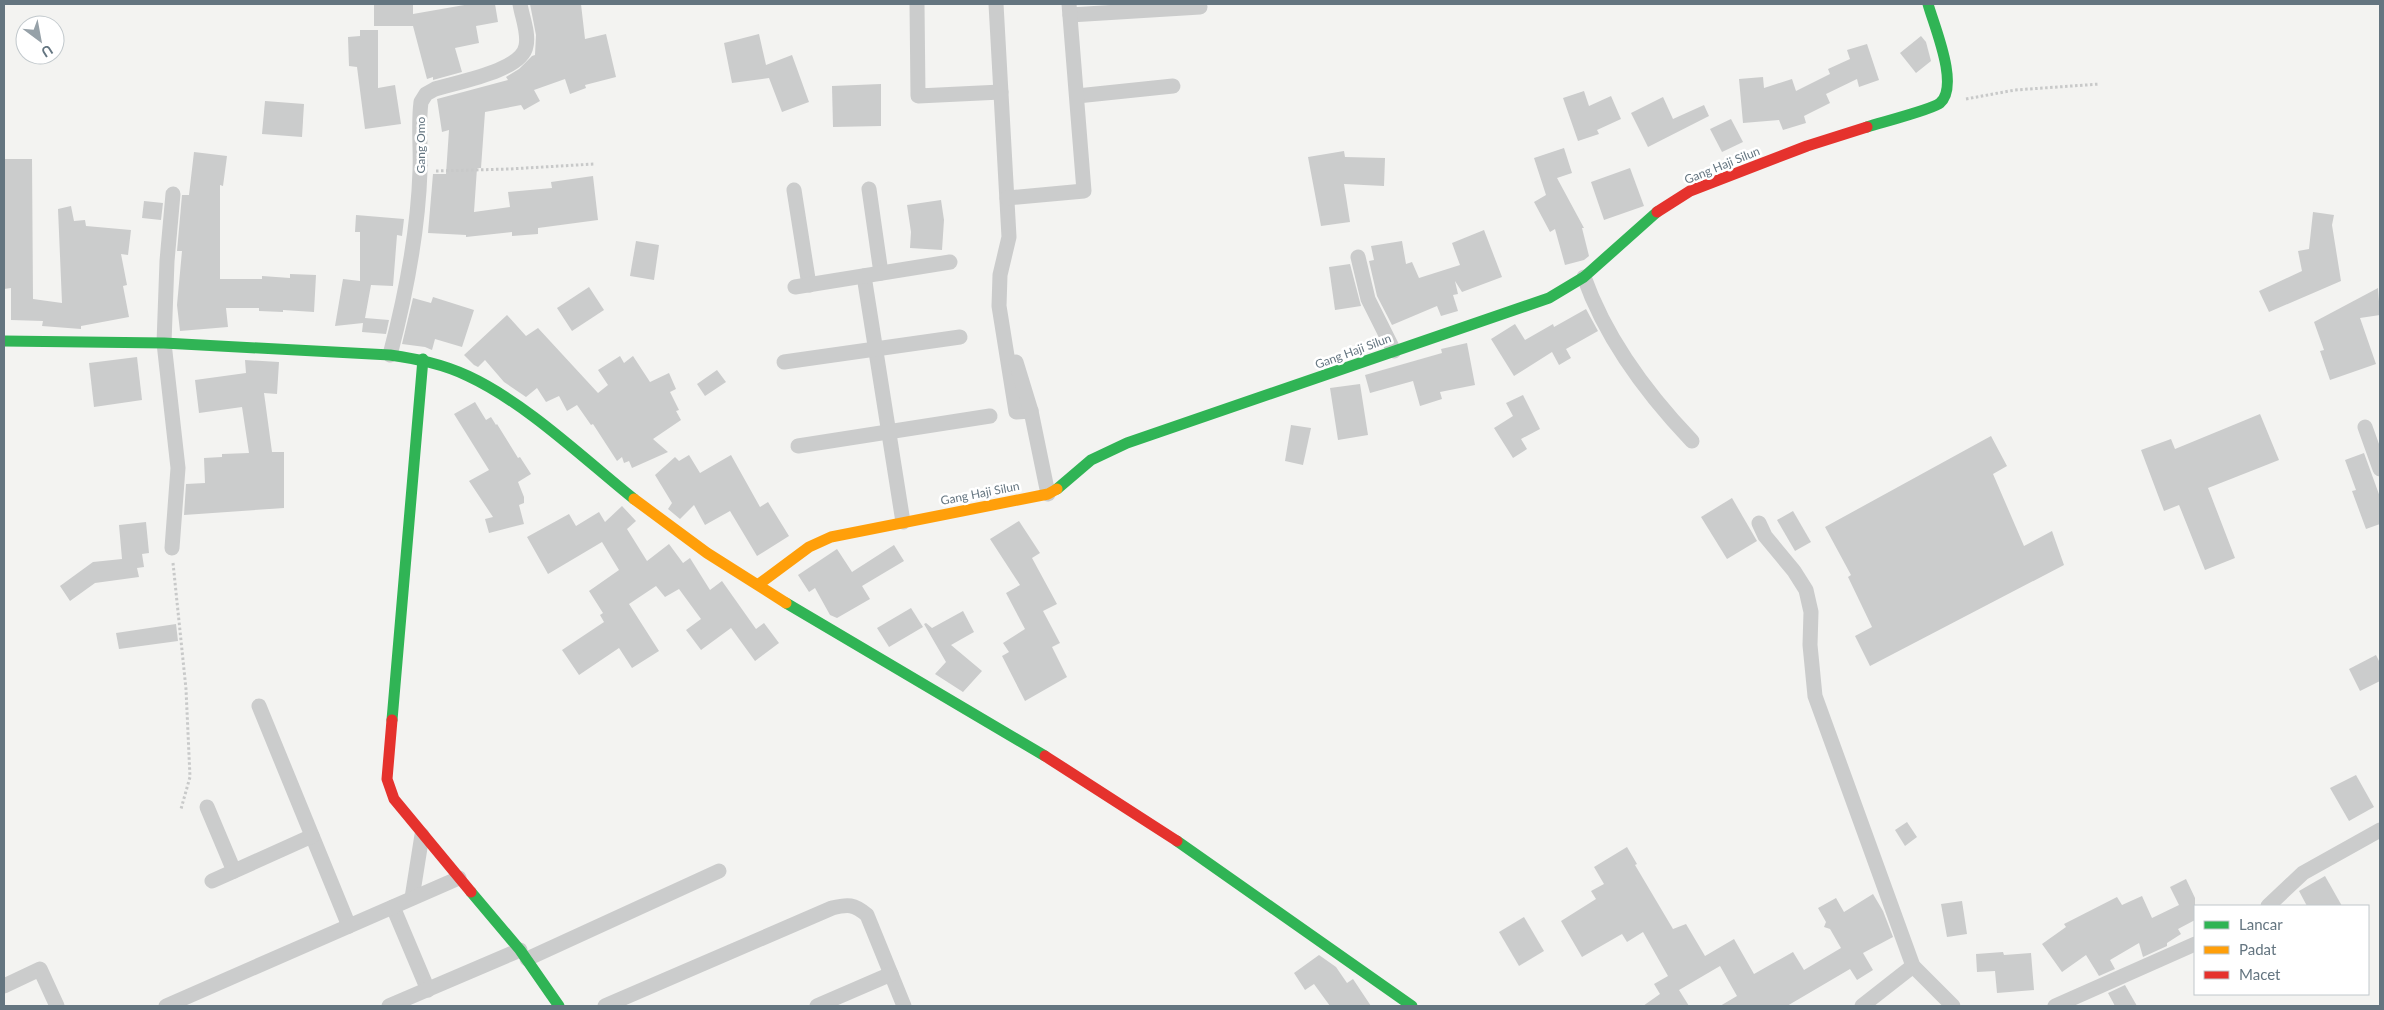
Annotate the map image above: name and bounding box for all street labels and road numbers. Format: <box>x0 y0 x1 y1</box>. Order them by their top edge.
street label: Gang Omo <box>413 116 428 173</box>
street label: Gang Haji Silun <box>1682 143 1762 187</box>
street label: Gang Haji Silun <box>1313 330 1393 372</box>
street label: Gang Haji Silun <box>939 478 1021 508</box>

